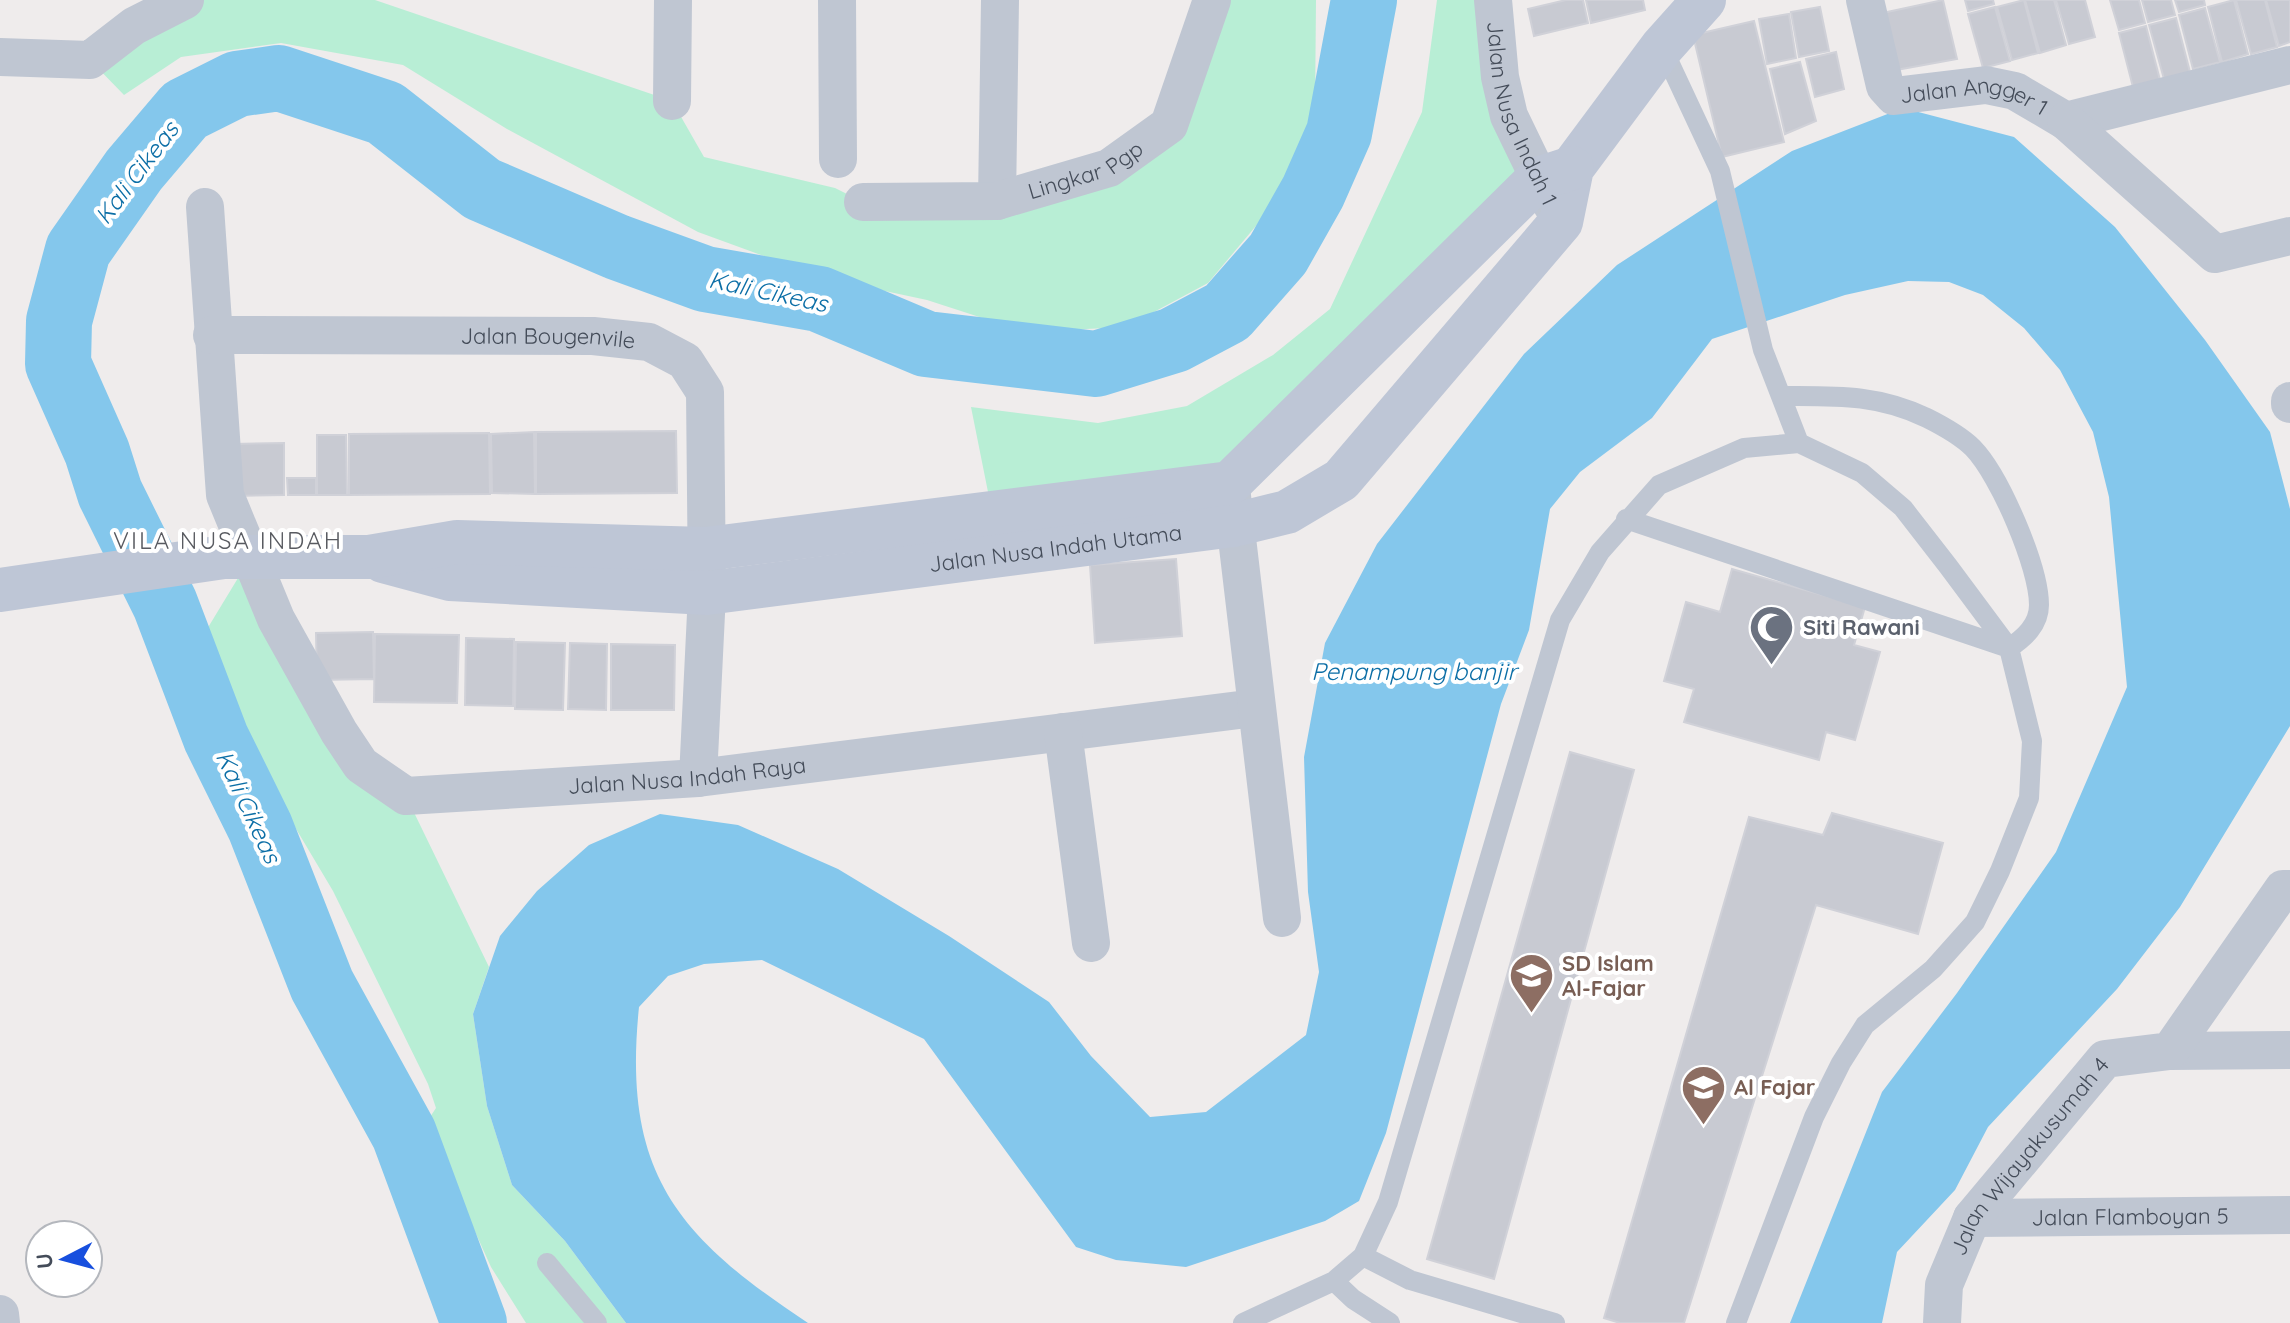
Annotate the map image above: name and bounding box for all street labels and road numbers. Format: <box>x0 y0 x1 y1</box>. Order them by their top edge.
street label: Jalan Nusa Indah 1 <box>1481 20 1564 210</box>
street label: Jalan Angger 1 <box>1898 71 2053 121</box>
street label: Lingkar Pgp <box>1024 134 1148 205</box>
street label: Jalan Bougenvile <box>460 322 637 354</box>
street label: Jalan Nusa Indah Utama <box>927 518 1184 578</box>
street label: Jalan Nusa Indah Raya <box>567 751 807 800</box>
street label: Jalan Wijayakusumah 4 <box>1944 1051 2115 1259</box>
street label: Jalan Flamboyan 5 <box>2031 1202 2229 1231</box>

